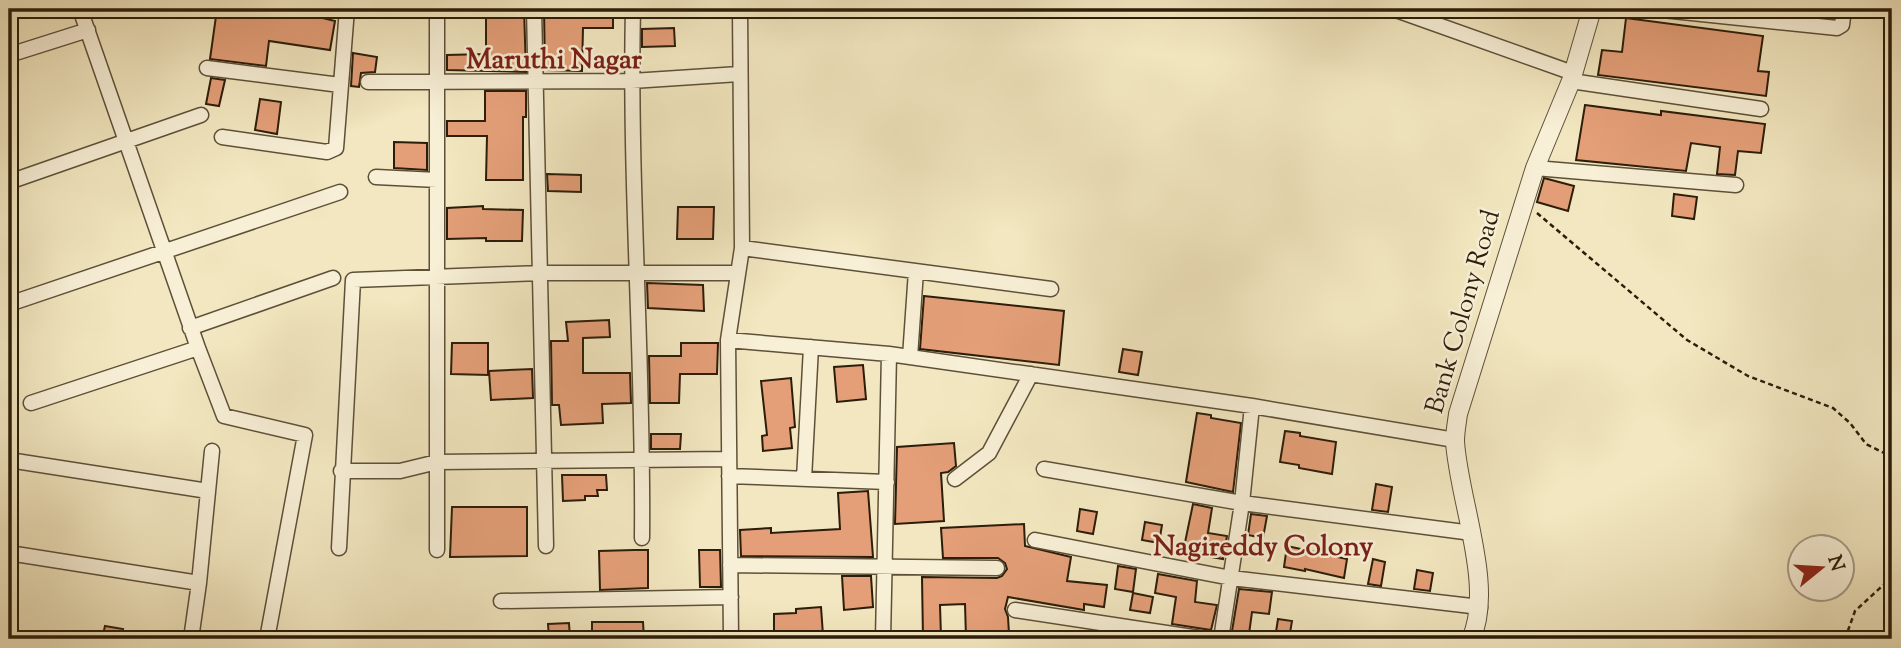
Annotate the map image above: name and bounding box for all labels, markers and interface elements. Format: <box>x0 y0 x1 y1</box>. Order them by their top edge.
district label: Maruthi Nagar <box>466 41 643 81</box>
street label: Bank Colony Road <box>1417 205 1511 418</box>
district label: Nagireddy Colony <box>1153 528 1373 568</box>
north arrow <box>1786 532 1856 602</box>
text: N <box>1820 552 1850 575</box>

